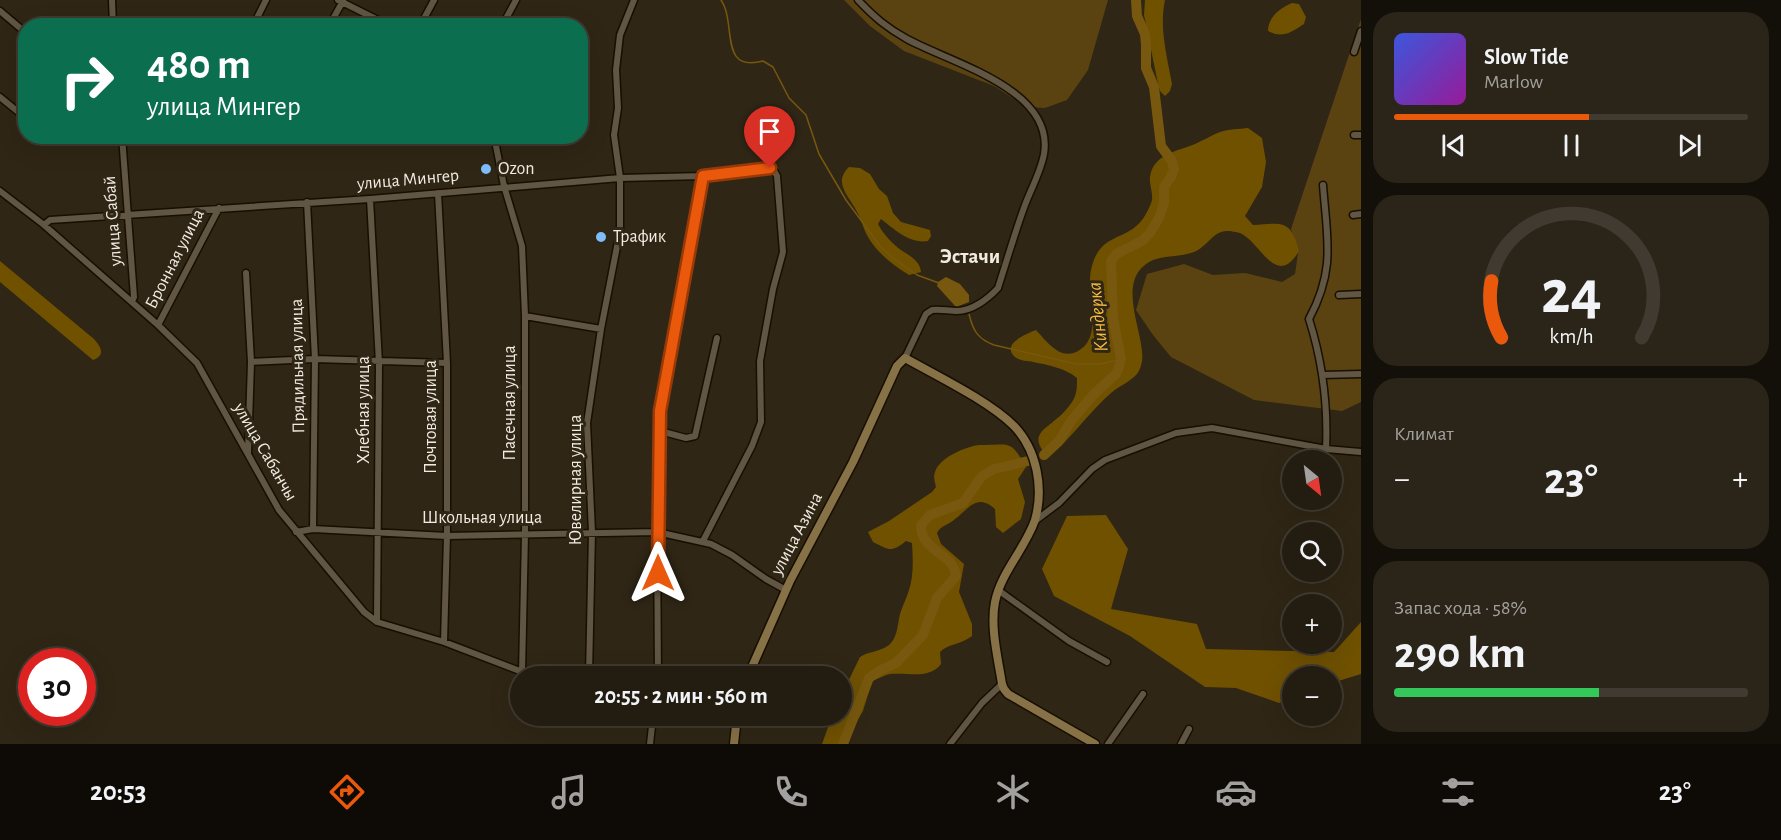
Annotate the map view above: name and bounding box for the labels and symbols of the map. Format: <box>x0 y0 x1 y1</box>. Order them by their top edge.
pin <box>744 106 795 168</box>
place label: Ozon <box>498 160 535 178</box>
marker: Ozon <box>479 162 493 176</box>
street label: улица Мингер <box>355 167 460 194</box>
street label: улица Сабай <box>100 175 125 268</box>
street label: Бронная улица <box>142 206 208 312</box>
place label: Трафик <box>613 228 667 246</box>
marker: Трафик <box>594 230 608 244</box>
district label: Эстачи <box>940 246 1000 267</box>
water label: Киндерка <box>1084 281 1112 353</box>
street label: Прядильная улица <box>288 298 308 434</box>
street label: Пасечная улица <box>501 345 519 461</box>
street label: Хлебная улица <box>354 356 373 464</box>
street label: Почтовая улица <box>422 360 440 474</box>
street label: улица Сабанчы <box>229 399 301 504</box>
street label: Ювелирная улица <box>567 414 585 546</box>
north arrow <box>1282 450 1342 510</box>
street label: улица Азина <box>767 490 826 579</box>
street label: Школьная улица <box>422 509 542 527</box>
position arrow <box>626 541 690 605</box>
speed limit sign: 30 <box>18 648 96 726</box>

